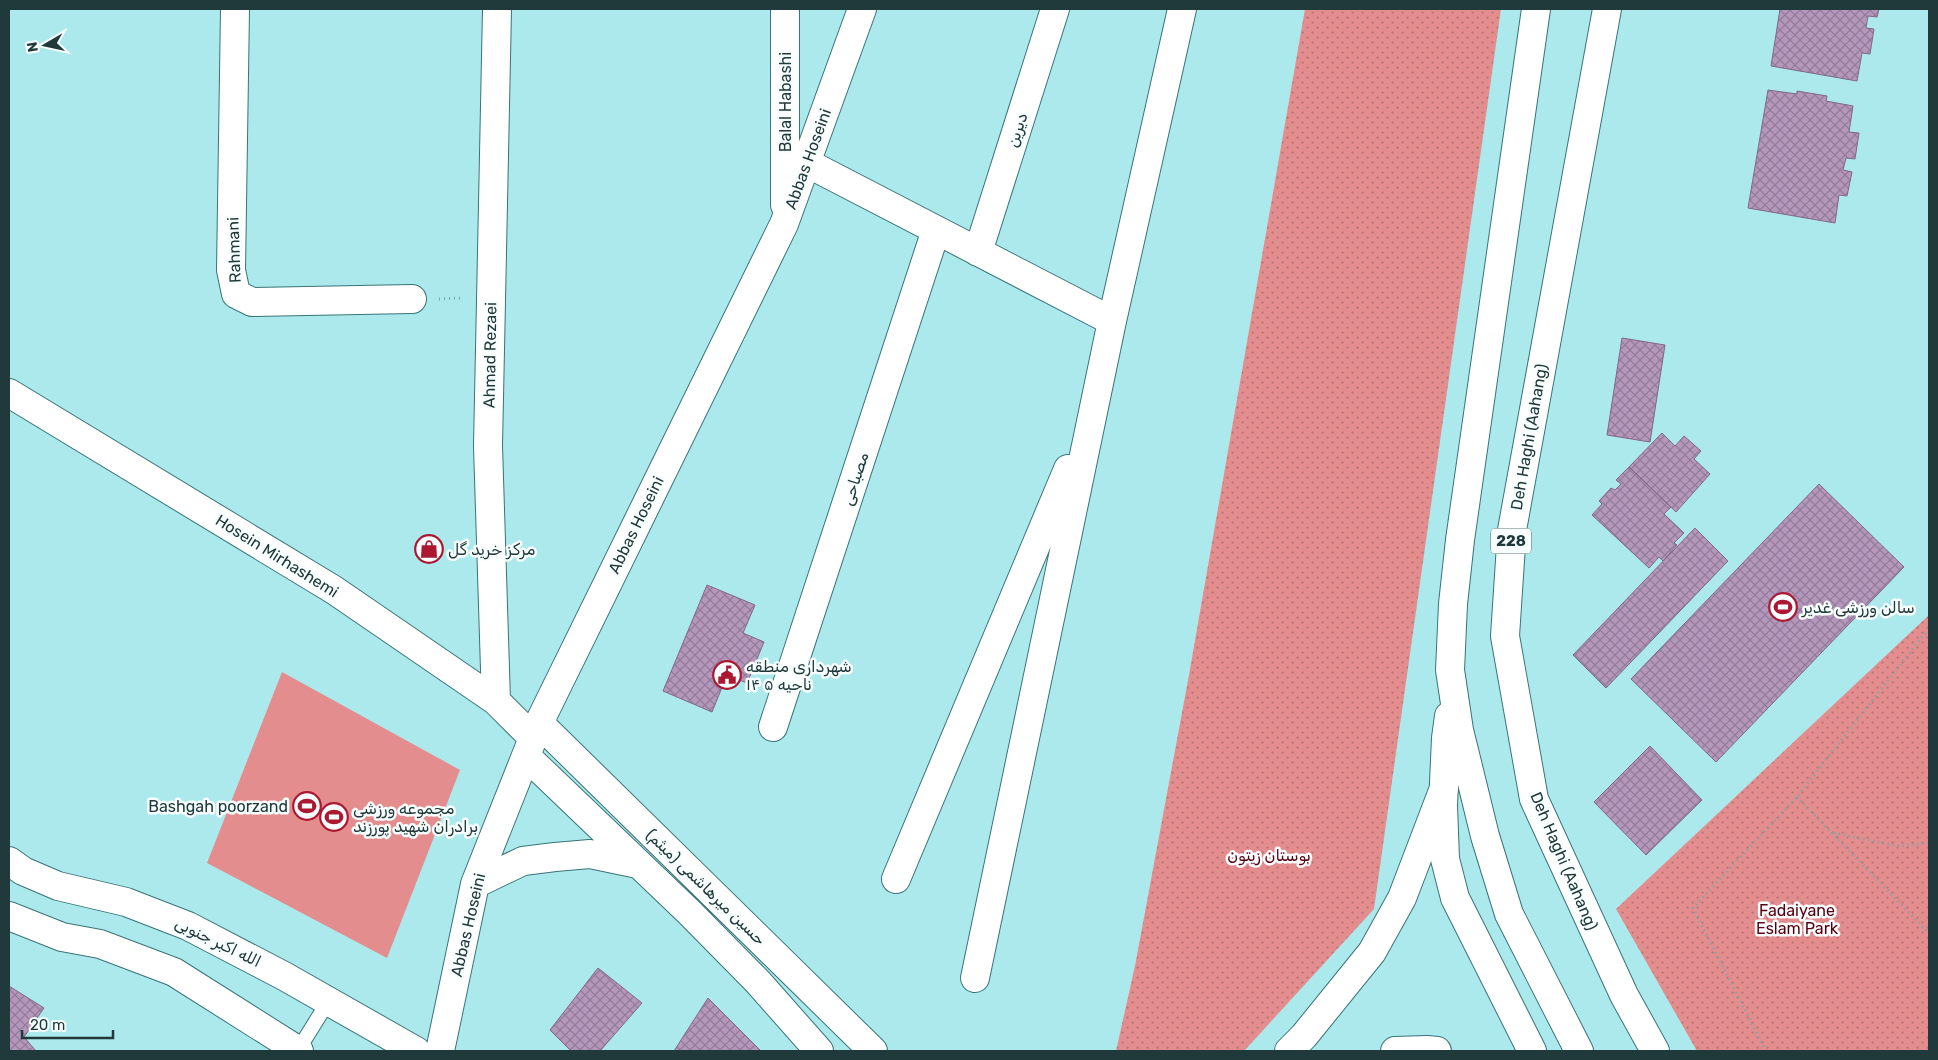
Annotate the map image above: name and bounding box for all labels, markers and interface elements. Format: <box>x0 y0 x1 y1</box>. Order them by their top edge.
north arrow <box>20 20 70 70</box>
text: N <box>23 41 42 53</box>
street label: Balal Habashi <box>776 52 795 152</box>
street label: Abbas Hoseini <box>781 106 835 212</box>
street label: دیرین <box>1003 110 1032 150</box>
street label: Rahmani <box>223 217 245 283</box>
street label: Ahmad Rezaei <box>480 302 500 408</box>
street label: Deh Haghi (Aahang) <box>1507 362 1551 512</box>
street label: مصباحی <box>838 450 873 508</box>
street label: Abbas Hoseini <box>604 473 668 577</box>
street label: Hosein Mirhashemi <box>212 510 342 602</box>
road number: 228 <box>1491 528 1531 554</box>
shop icon: مرکز خرید گل <box>414 534 444 564</box>
place label: مرکز خرید گل <box>448 540 536 560</box>
sports icon: سالن ورزشی غدیر <box>1768 592 1798 622</box>
place label: سالن ورزشی غدیر <box>1801 598 1915 618</box>
place label: شهرداری منطقه ۱۴ ناحیه ۵ <box>746 657 852 694</box>
public building icon: شهرداری منطقه ۱۴ ناحیه ۵ <box>712 660 742 690</box>
street label: Deh Haghi (Aahang) <box>1526 789 1602 933</box>
sports icon: Bashgah poorzand <box>292 791 322 821</box>
place label: Bashgah poorzand <box>148 797 288 816</box>
place label: مجموعه ورزشی برادران شهید پورزند <box>353 799 478 837</box>
sports icon: مجموعه ورزشی برادران شهید پورزند <box>319 802 349 832</box>
street label: حسین میرهاشمی (میثم) <box>641 825 770 950</box>
park label: بوستان زیتون <box>1227 846 1311 866</box>
street label: Abbas Hoseini <box>447 871 489 979</box>
park label: Fadaiyane Eslam Park <box>1756 901 1839 938</box>
street label: الله اکبر جنوبی <box>171 913 264 972</box>
scale bar <box>22 1008 114 1040</box>
text: 20 m <box>30 1016 65 1034</box>

